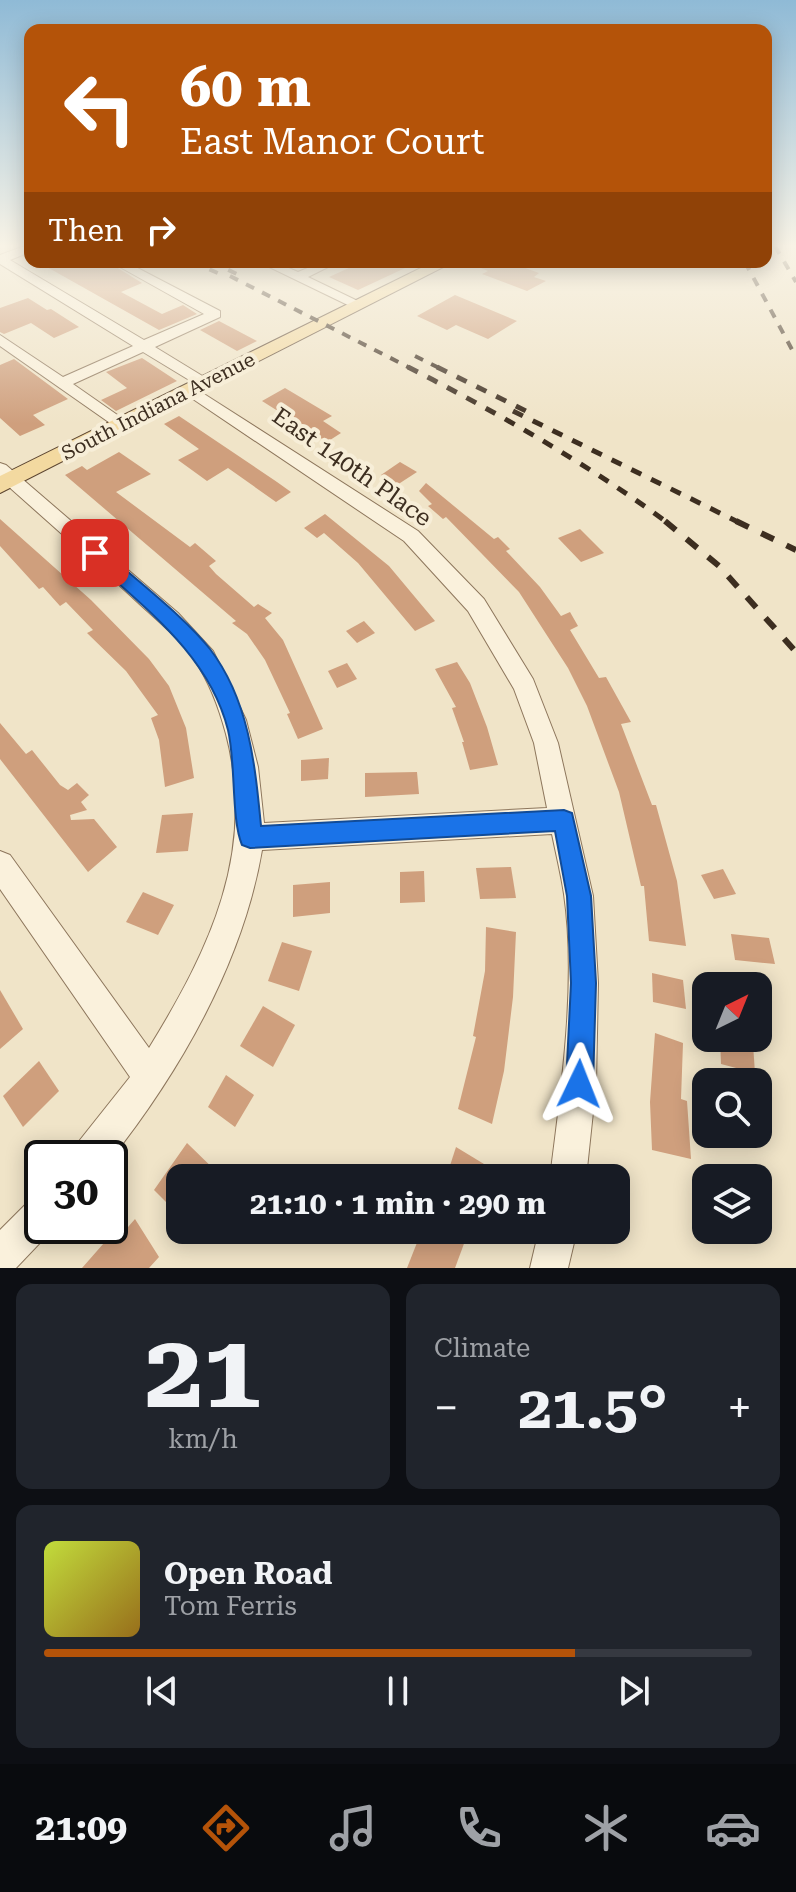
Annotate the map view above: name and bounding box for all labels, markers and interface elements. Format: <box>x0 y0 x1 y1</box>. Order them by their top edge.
text: 60 m <box>180 54 311 120</box>
icon: left <box>48 56 152 160</box>
text: East Manor Court <box>180 121 484 163</box>
icon: right <box>139 208 183 252</box>
text: Then <box>48 213 123 248</box>
street label: South Indiana Avenue <box>57 347 259 465</box>
street label: East 140th Place <box>267 402 437 532</box>
pin <box>61 519 129 587</box>
icon: arrive <box>73 531 117 575</box>
north arrow <box>692 972 772 1052</box>
map controls <box>692 972 772 1244</box>
position arrow <box>537 1042 621 1126</box>
button: search <box>692 1068 772 1148</box>
speed limit sign: 30 <box>24 1140 128 1244</box>
button: layers <box>692 1164 772 1244</box>
text: 21:10 · 1 min · 290 m <box>250 1186 546 1221</box>
text: 21 <box>145 1311 261 1432</box>
text: Climate <box>434 1333 530 1363</box>
text: 21.5° <box>518 1372 668 1443</box>
text: − <box>434 1382 459 1434</box>
text: + <box>727 1382 752 1434</box>
text: km/h <box>168 1424 238 1454</box>
text: Open Road <box>164 1556 332 1591</box>
text: Tom Ferris <box>164 1591 297 1621</box>
icon: previous <box>140 1669 184 1713</box>
icon: pause <box>376 1669 420 1713</box>
icon: next <box>612 1669 656 1713</box>
icon: directions <box>198 1800 254 1856</box>
icon: music <box>325 1800 381 1856</box>
icon: phone <box>451 1800 507 1856</box>
icon: climate <box>578 1800 634 1856</box>
icon: car <box>705 1800 761 1856</box>
text: 21:09 <box>35 1807 127 1849</box>

